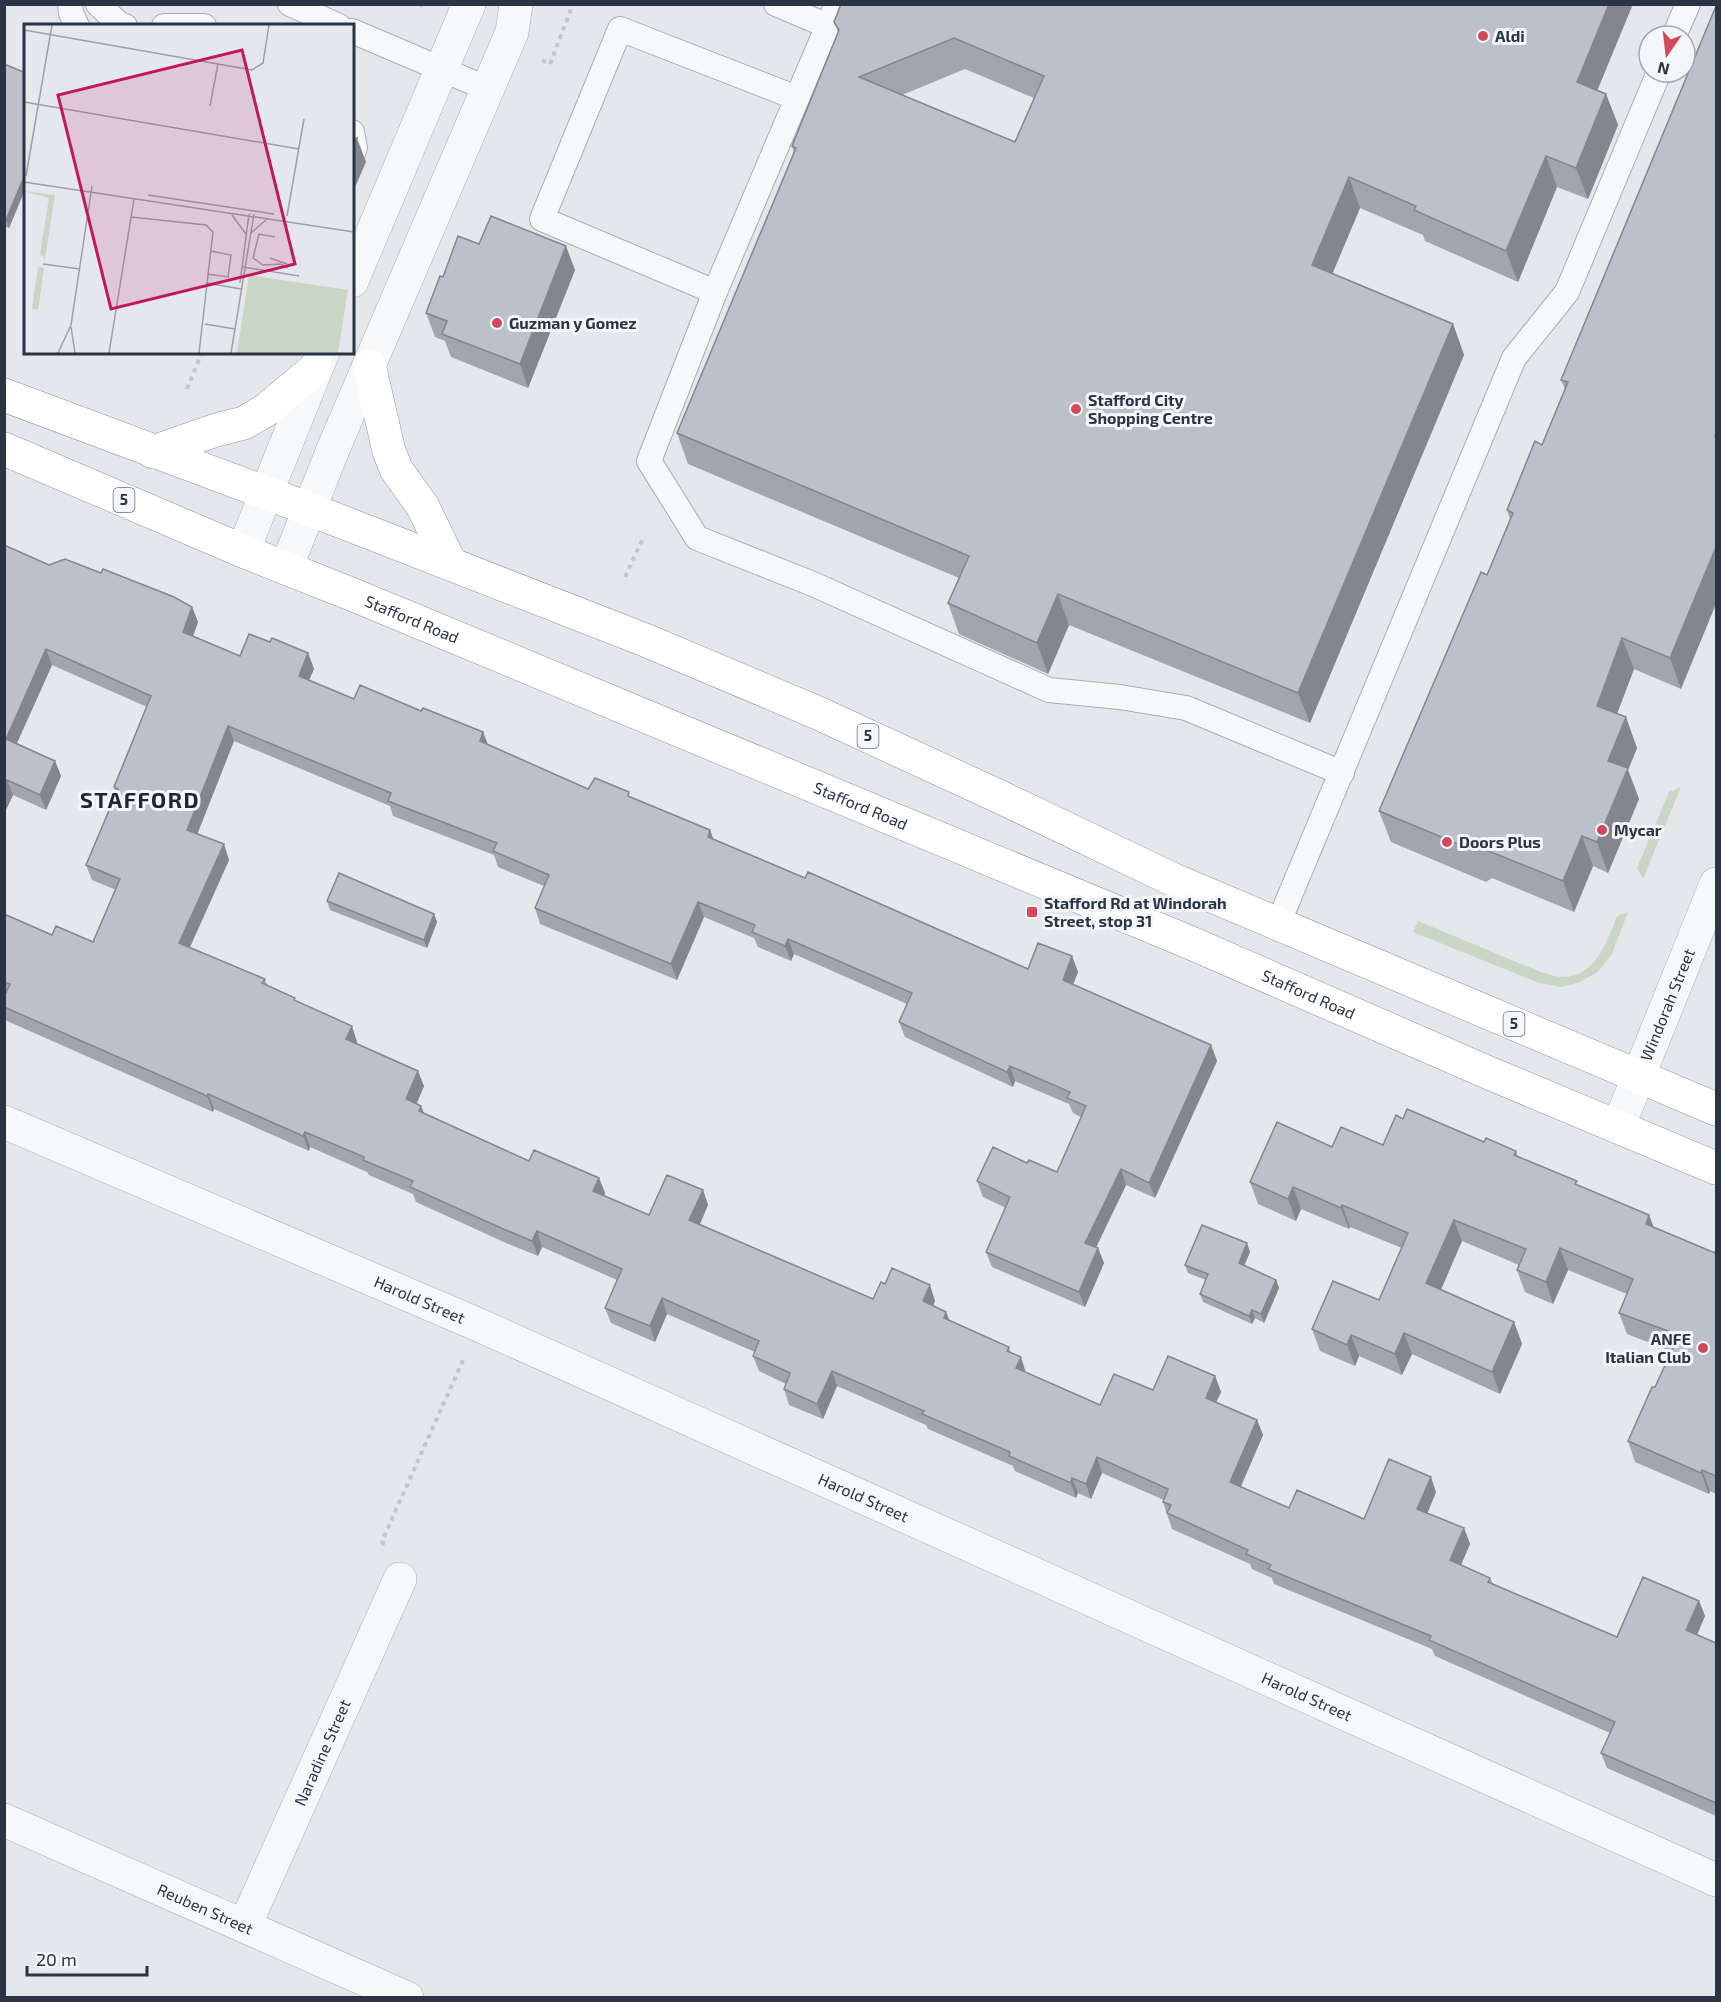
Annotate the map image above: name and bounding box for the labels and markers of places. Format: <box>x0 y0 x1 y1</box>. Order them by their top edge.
place label: Aldi <box>1495 26 1525 45</box>
marker: Aldi <box>1476 29 1490 43</box>
place label: Guzman y Gomez <box>509 313 637 333</box>
marker: Guzman y Gomez <box>490 316 504 330</box>
place label: Stafford City Shopping Centre <box>1088 390 1213 427</box>
marker: Stafford City Shopping Centre <box>1069 402 1083 416</box>
place label: Mycar <box>1614 820 1662 840</box>
marker: Mycar <box>1595 823 1609 837</box>
place label: Doors Plus <box>1459 832 1541 851</box>
marker: Doors Plus <box>1440 835 1454 849</box>
place label: Stafford Rd at Windorah Street, stop 31 <box>1044 893 1227 930</box>
marker: Stafford Rd at Windorah Street, stop 31 <box>1025 905 1039 919</box>
place label: ANFE Italian Club <box>1605 1329 1691 1366</box>
marker: ANFE Italian Club <box>1696 1341 1710 1355</box>

